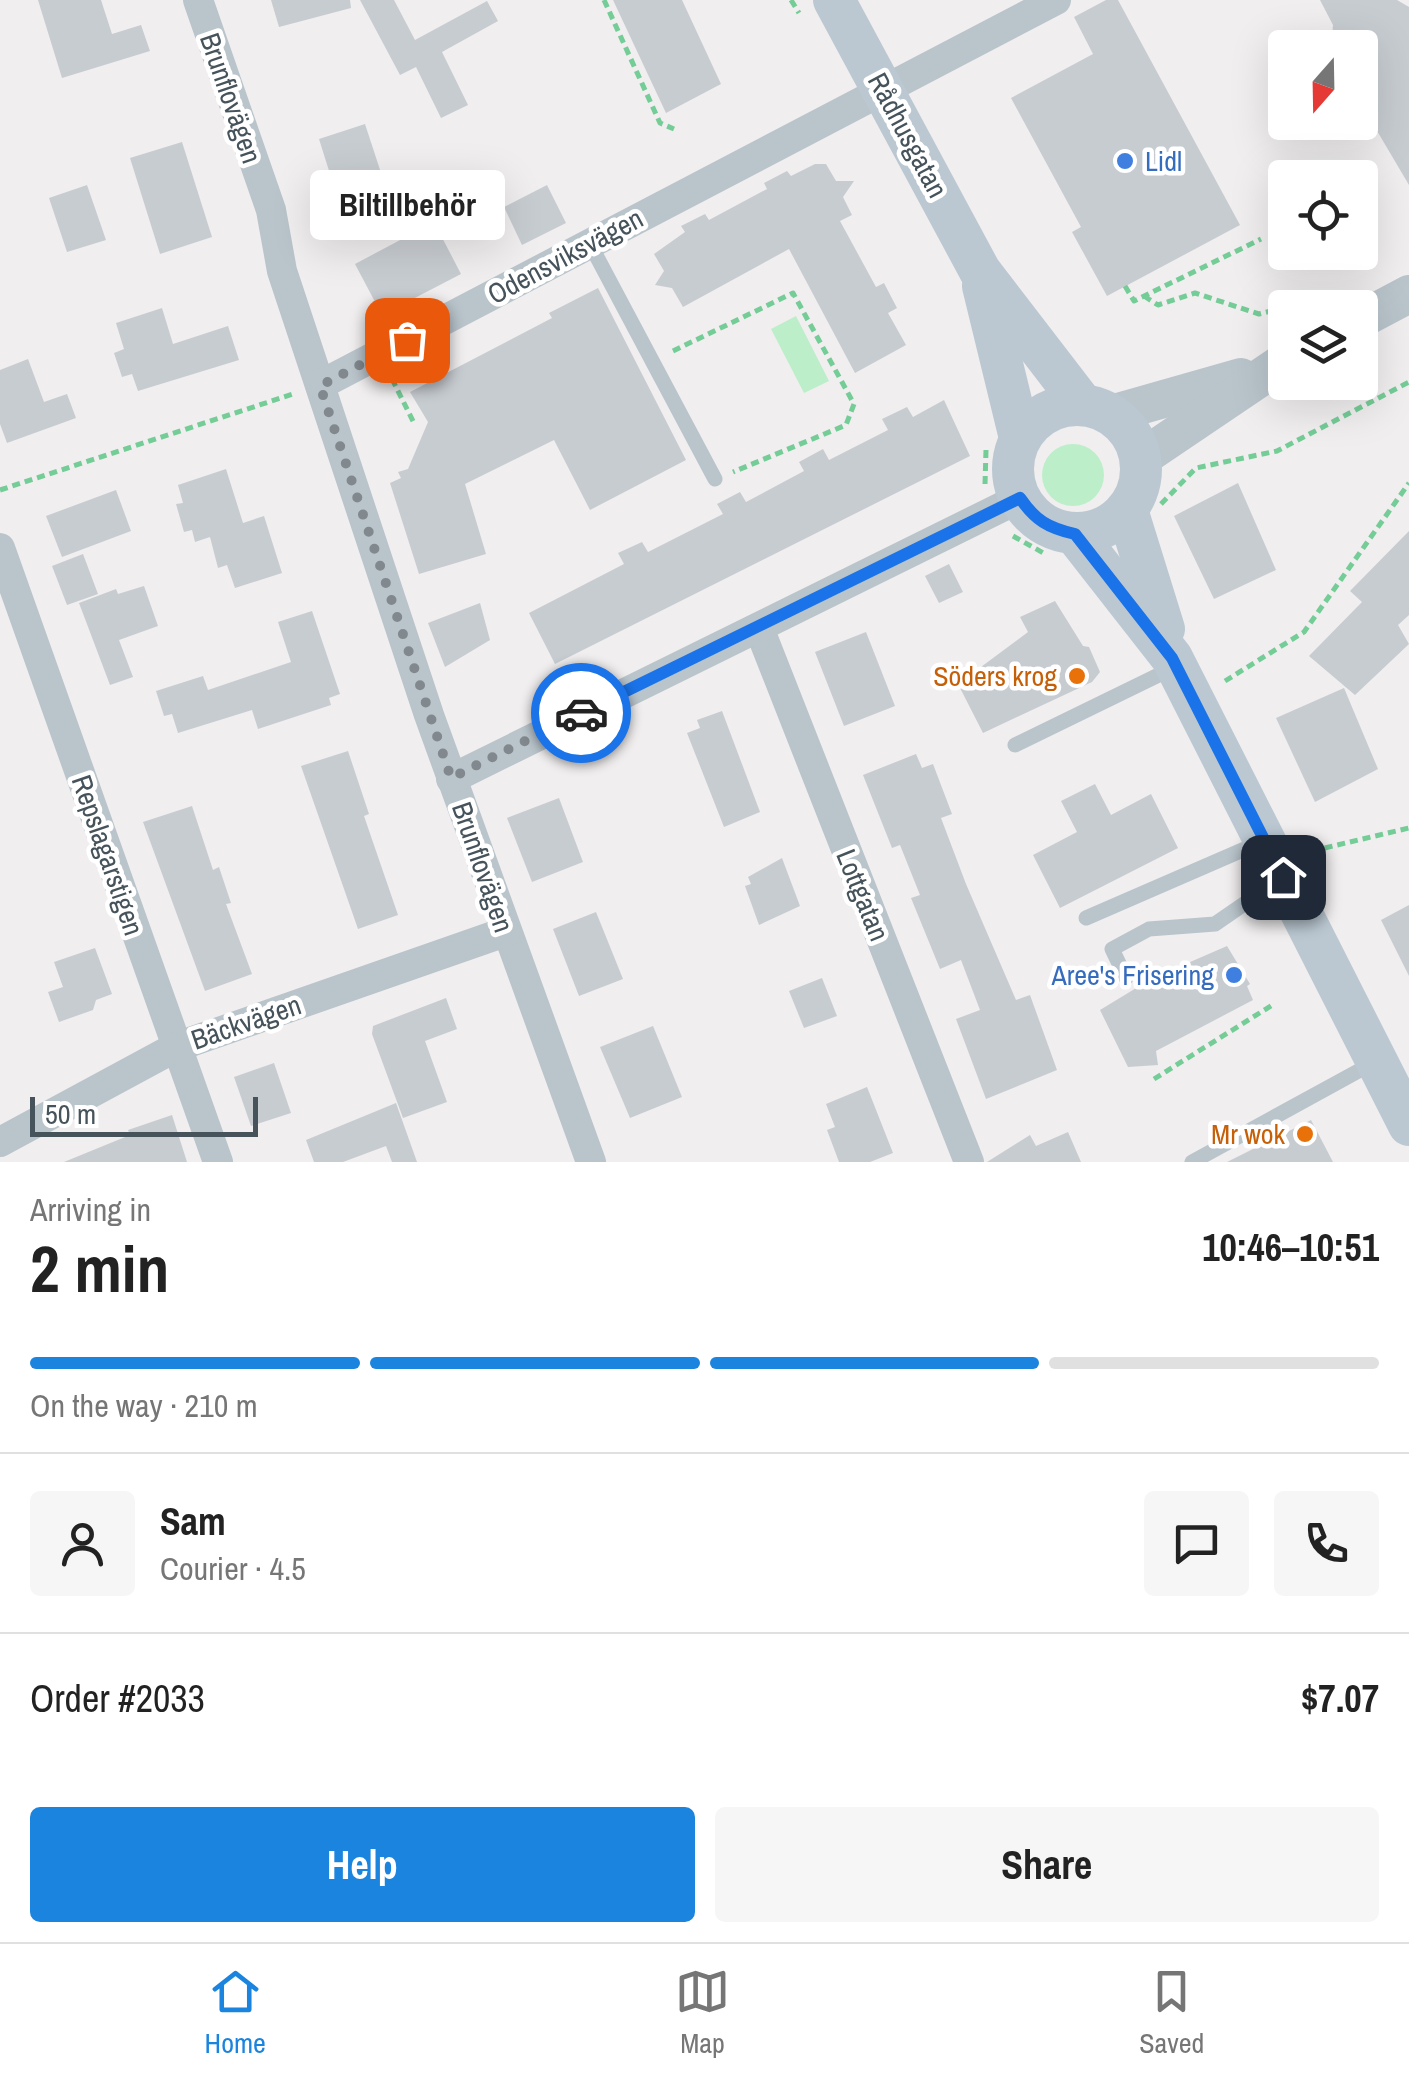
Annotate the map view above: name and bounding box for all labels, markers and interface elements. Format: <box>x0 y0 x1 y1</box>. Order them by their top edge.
street label: Brunflovägen <box>191 28 271 168</box>
north arrow <box>1268 30 1378 140</box>
map controls <box>1268 30 1378 400</box>
street label: Rådhusgatan <box>859 66 957 204</box>
place label: Lidl <box>1145 142 1182 180</box>
marker: Lidl <box>1114 150 1136 172</box>
button: locate <box>1268 160 1378 270</box>
callout: Biltillbehör <box>310 170 504 240</box>
text: Biltillbehör <box>339 183 476 226</box>
street label: Odensviksvägen <box>481 199 649 313</box>
button: layers <box>1268 290 1378 400</box>
pin <box>365 298 450 383</box>
icon: bag <box>380 313 435 368</box>
place label: Söders krog <box>933 657 1057 695</box>
courier <box>531 663 631 763</box>
marker: Söders krog <box>1066 665 1088 687</box>
icon: car <box>554 686 609 741</box>
street label: Repslagarstigen <box>63 770 153 940</box>
street label: Brunflovägen <box>443 797 523 937</box>
pin <box>1241 835 1326 920</box>
street label: Lottgatan <box>827 843 899 947</box>
icon: home <box>1256 850 1311 905</box>
place label: Aree's Frisering <box>1050 956 1214 994</box>
marker: Aree's Frisering <box>1223 964 1245 986</box>
street label: Bäckvägen <box>186 986 306 1058</box>
scale bar <box>30 1092 258 1136</box>
text: 50 m <box>45 1095 96 1133</box>
place label: Mr wok <box>1211 1115 1286 1153</box>
marker: Mr wok <box>1294 1123 1316 1145</box>
text: Arriving in <box>30 1188 151 1231</box>
text: 10:46–10:51 <box>1202 1222 1379 1273</box>
text: 2 min <box>30 1225 169 1312</box>
text: On the way · 210 m <box>30 1384 258 1427</box>
button: person <box>30 1491 135 1596</box>
button: chat <box>1144 1491 1249 1596</box>
button: phone <box>1274 1491 1379 1596</box>
text: Sam <box>160 1496 226 1547</box>
text: Courier · 4.5 <box>160 1547 306 1590</box>
text: Order #2033 <box>30 1673 205 1724</box>
text: $7.07 <box>1301 1673 1379 1724</box>
button: Help <box>30 1807 695 1922</box>
button: Share <box>715 1807 1379 1922</box>
tab: Home <box>205 1964 266 2062</box>
tab: Map <box>675 1964 730 2062</box>
tab: Saved <box>1139 1964 1204 2062</box>

